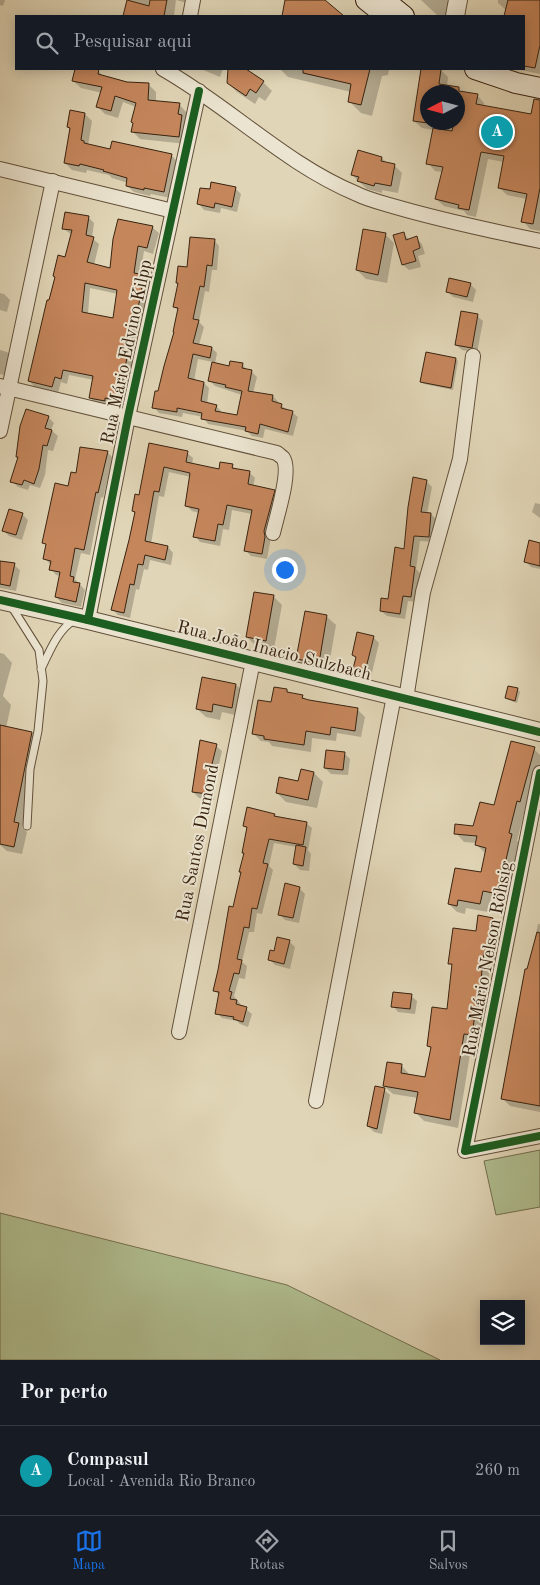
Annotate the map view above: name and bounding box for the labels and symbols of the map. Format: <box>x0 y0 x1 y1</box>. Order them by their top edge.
north arrow <box>420 85 465 130</box>
pin: A <box>481 113 513 151</box>
street label: Rua Mário Edvino Kilpp <box>99 258 155 446</box>
your location <box>272 557 298 583</box>
street label: Rua João Inacio Sulzbach <box>175 618 373 684</box>
street label: Rua Santos Dumond <box>174 763 222 923</box>
street label: Rua Mário Nelson Röhsig <box>460 859 516 1058</box>

